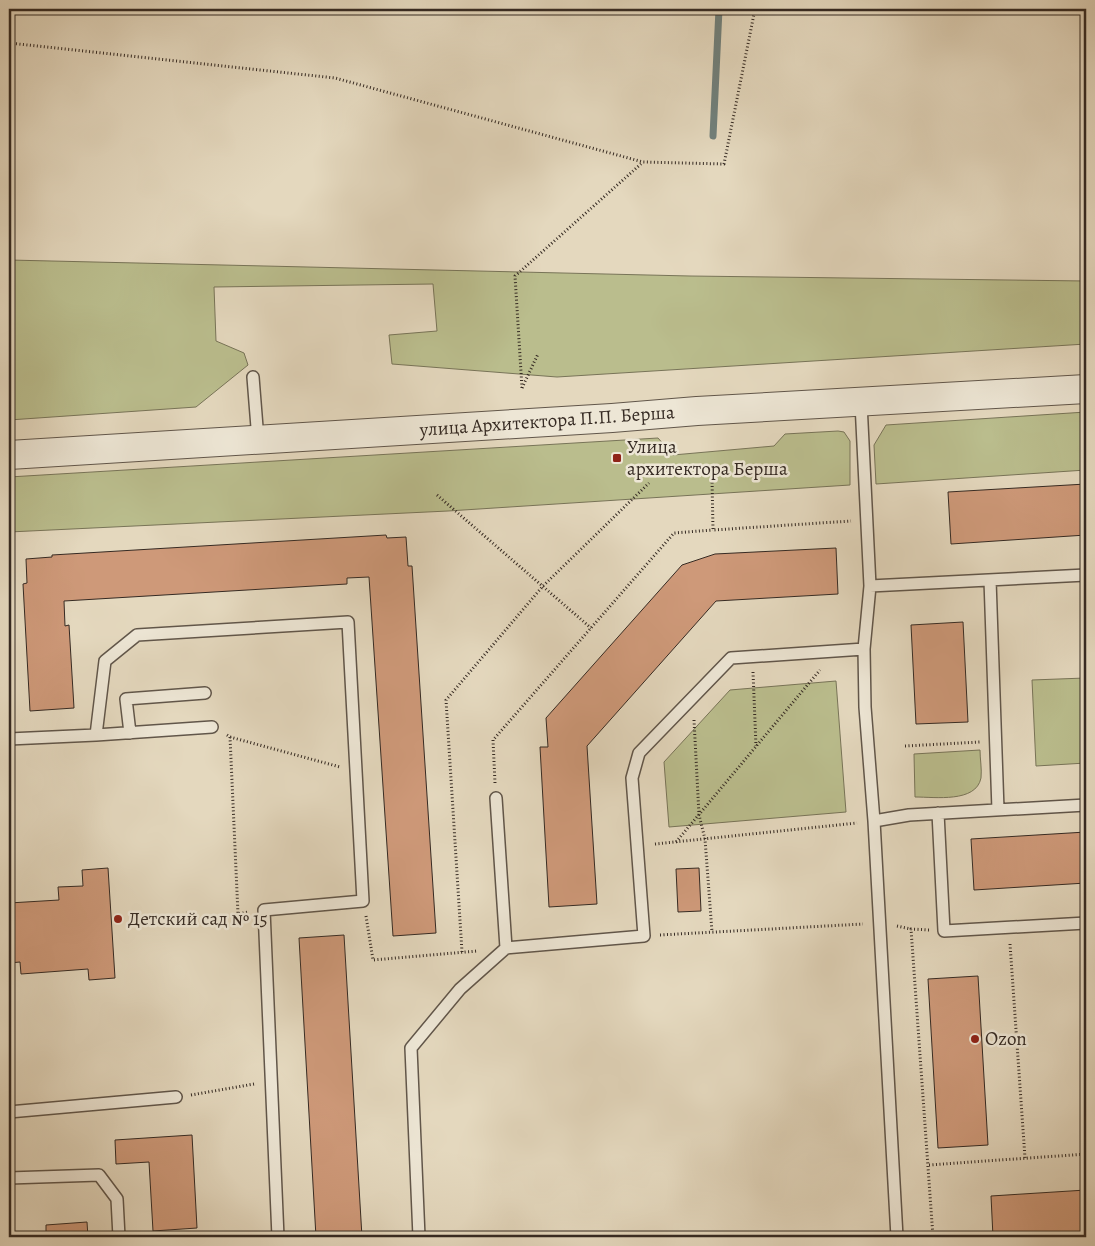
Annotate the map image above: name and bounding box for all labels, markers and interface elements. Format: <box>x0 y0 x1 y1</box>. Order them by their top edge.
street label: улица Архитектора П.П. Берша <box>418 399 676 443</box>
place label: Улица архитектора Берша <box>627 434 788 482</box>
marker: Улица архитектора Берша <box>611 452 623 464</box>
place label: Детский сад № 15 <box>128 906 268 932</box>
marker: Детский сад № 15 <box>112 913 124 925</box>
place label: Ozon <box>985 1026 1027 1052</box>
marker: Ozon <box>969 1033 981 1045</box>

